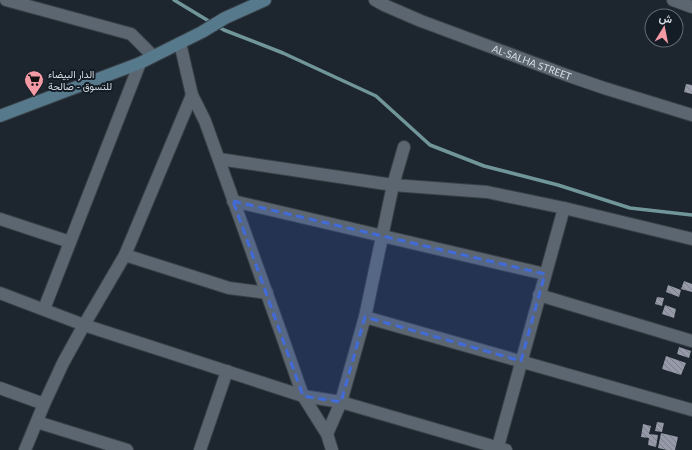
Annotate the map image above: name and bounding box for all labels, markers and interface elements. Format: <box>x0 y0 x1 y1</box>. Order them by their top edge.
north arrow <box>644 8 684 48</box>
text: ش <box>658 10 673 26</box>
street label: AL-SALHA STREET <box>491 42 573 83</box>
place label: الدار البيضاء للتسوق - صالحة <box>48 68 112 93</box>
supermarket icon: الدار البيضاء للتسوق - صالحة <box>23 69 45 97</box>

